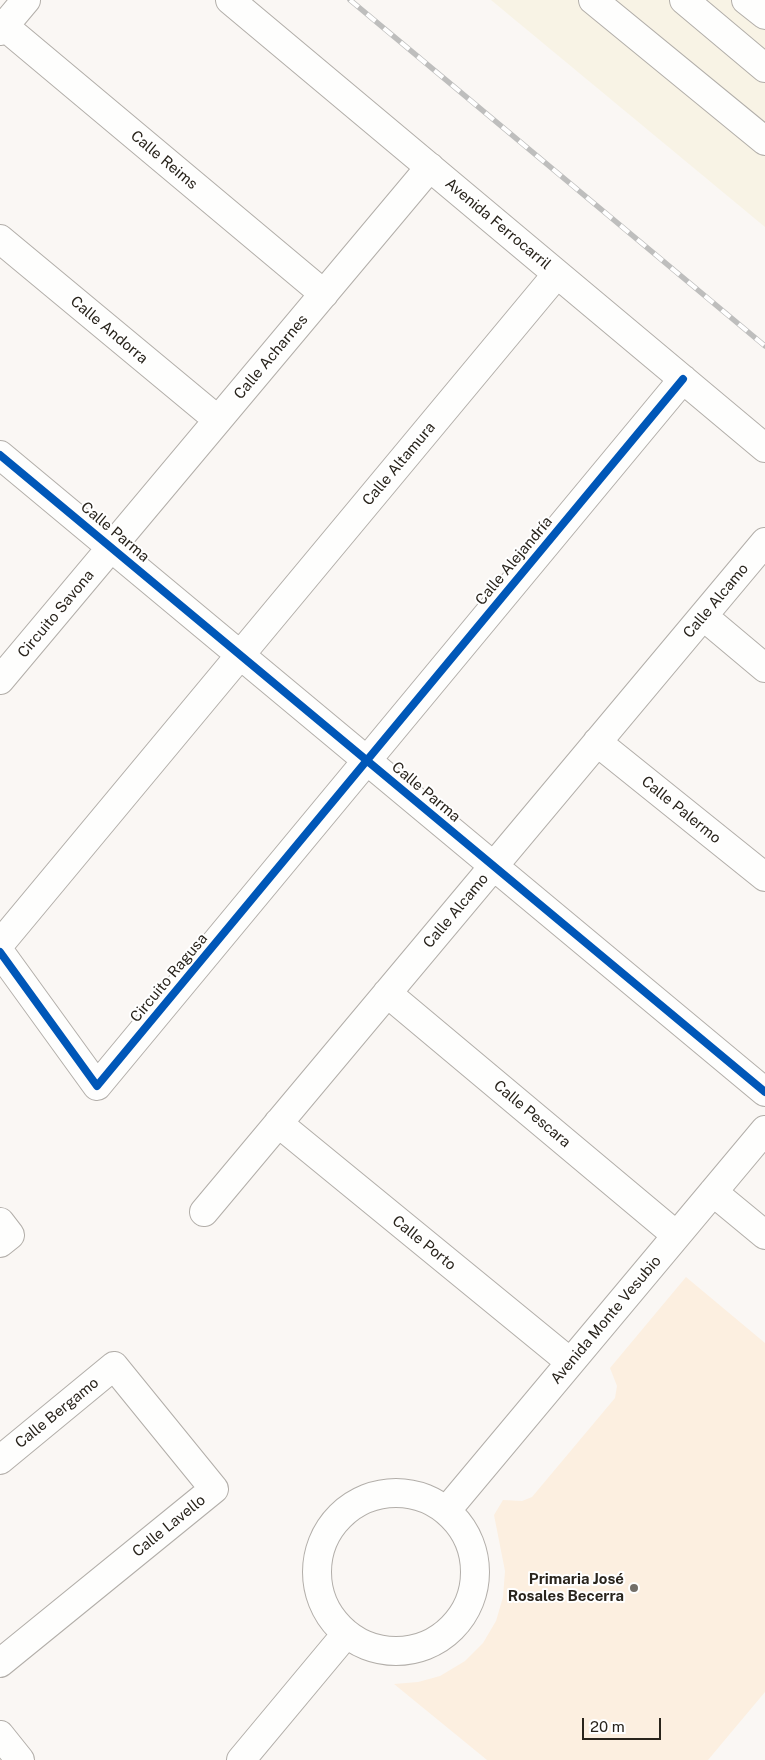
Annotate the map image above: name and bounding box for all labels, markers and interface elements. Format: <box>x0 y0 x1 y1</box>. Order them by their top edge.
street label: Calle Reims <box>127 127 201 193</box>
street label: Avenida Ferrocarril <box>441 174 555 274</box>
street label: Calle Andorra <box>67 292 151 368</box>
street label: Calle Acharnes <box>230 311 312 403</box>
street label: Calle Altamura <box>359 419 439 509</box>
street label: Calle Parma <box>77 498 153 566</box>
street label: Calle Alejandría <box>472 513 556 609</box>
street label: Calle Alcamo <box>680 560 752 642</box>
street label: Circuito Savona <box>14 566 98 662</box>
street label: Calle Parma <box>388 758 464 826</box>
street label: Calle Palermo <box>638 773 724 847</box>
street label: Calle Alcamo <box>420 870 492 952</box>
street label: Circuito Ragusa <box>127 930 211 1026</box>
street label: Calle Pescara <box>490 1077 574 1151</box>
street label: Calle Porto <box>388 1212 460 1274</box>
street label: Avenida Monte Vesubio <box>547 1252 665 1388</box>
street label: Calle Bergamo <box>12 1374 102 1452</box>
street label: Calle Lavello <box>129 1491 209 1561</box>
place label: Primaria José Rosales Becerra <box>508 1570 624 1605</box>
marker: Primaria José Rosales Becerra <box>628 1582 640 1594</box>
scale bar <box>585 1708 664 1740</box>
text: 20 m <box>590 1718 625 1735</box>

